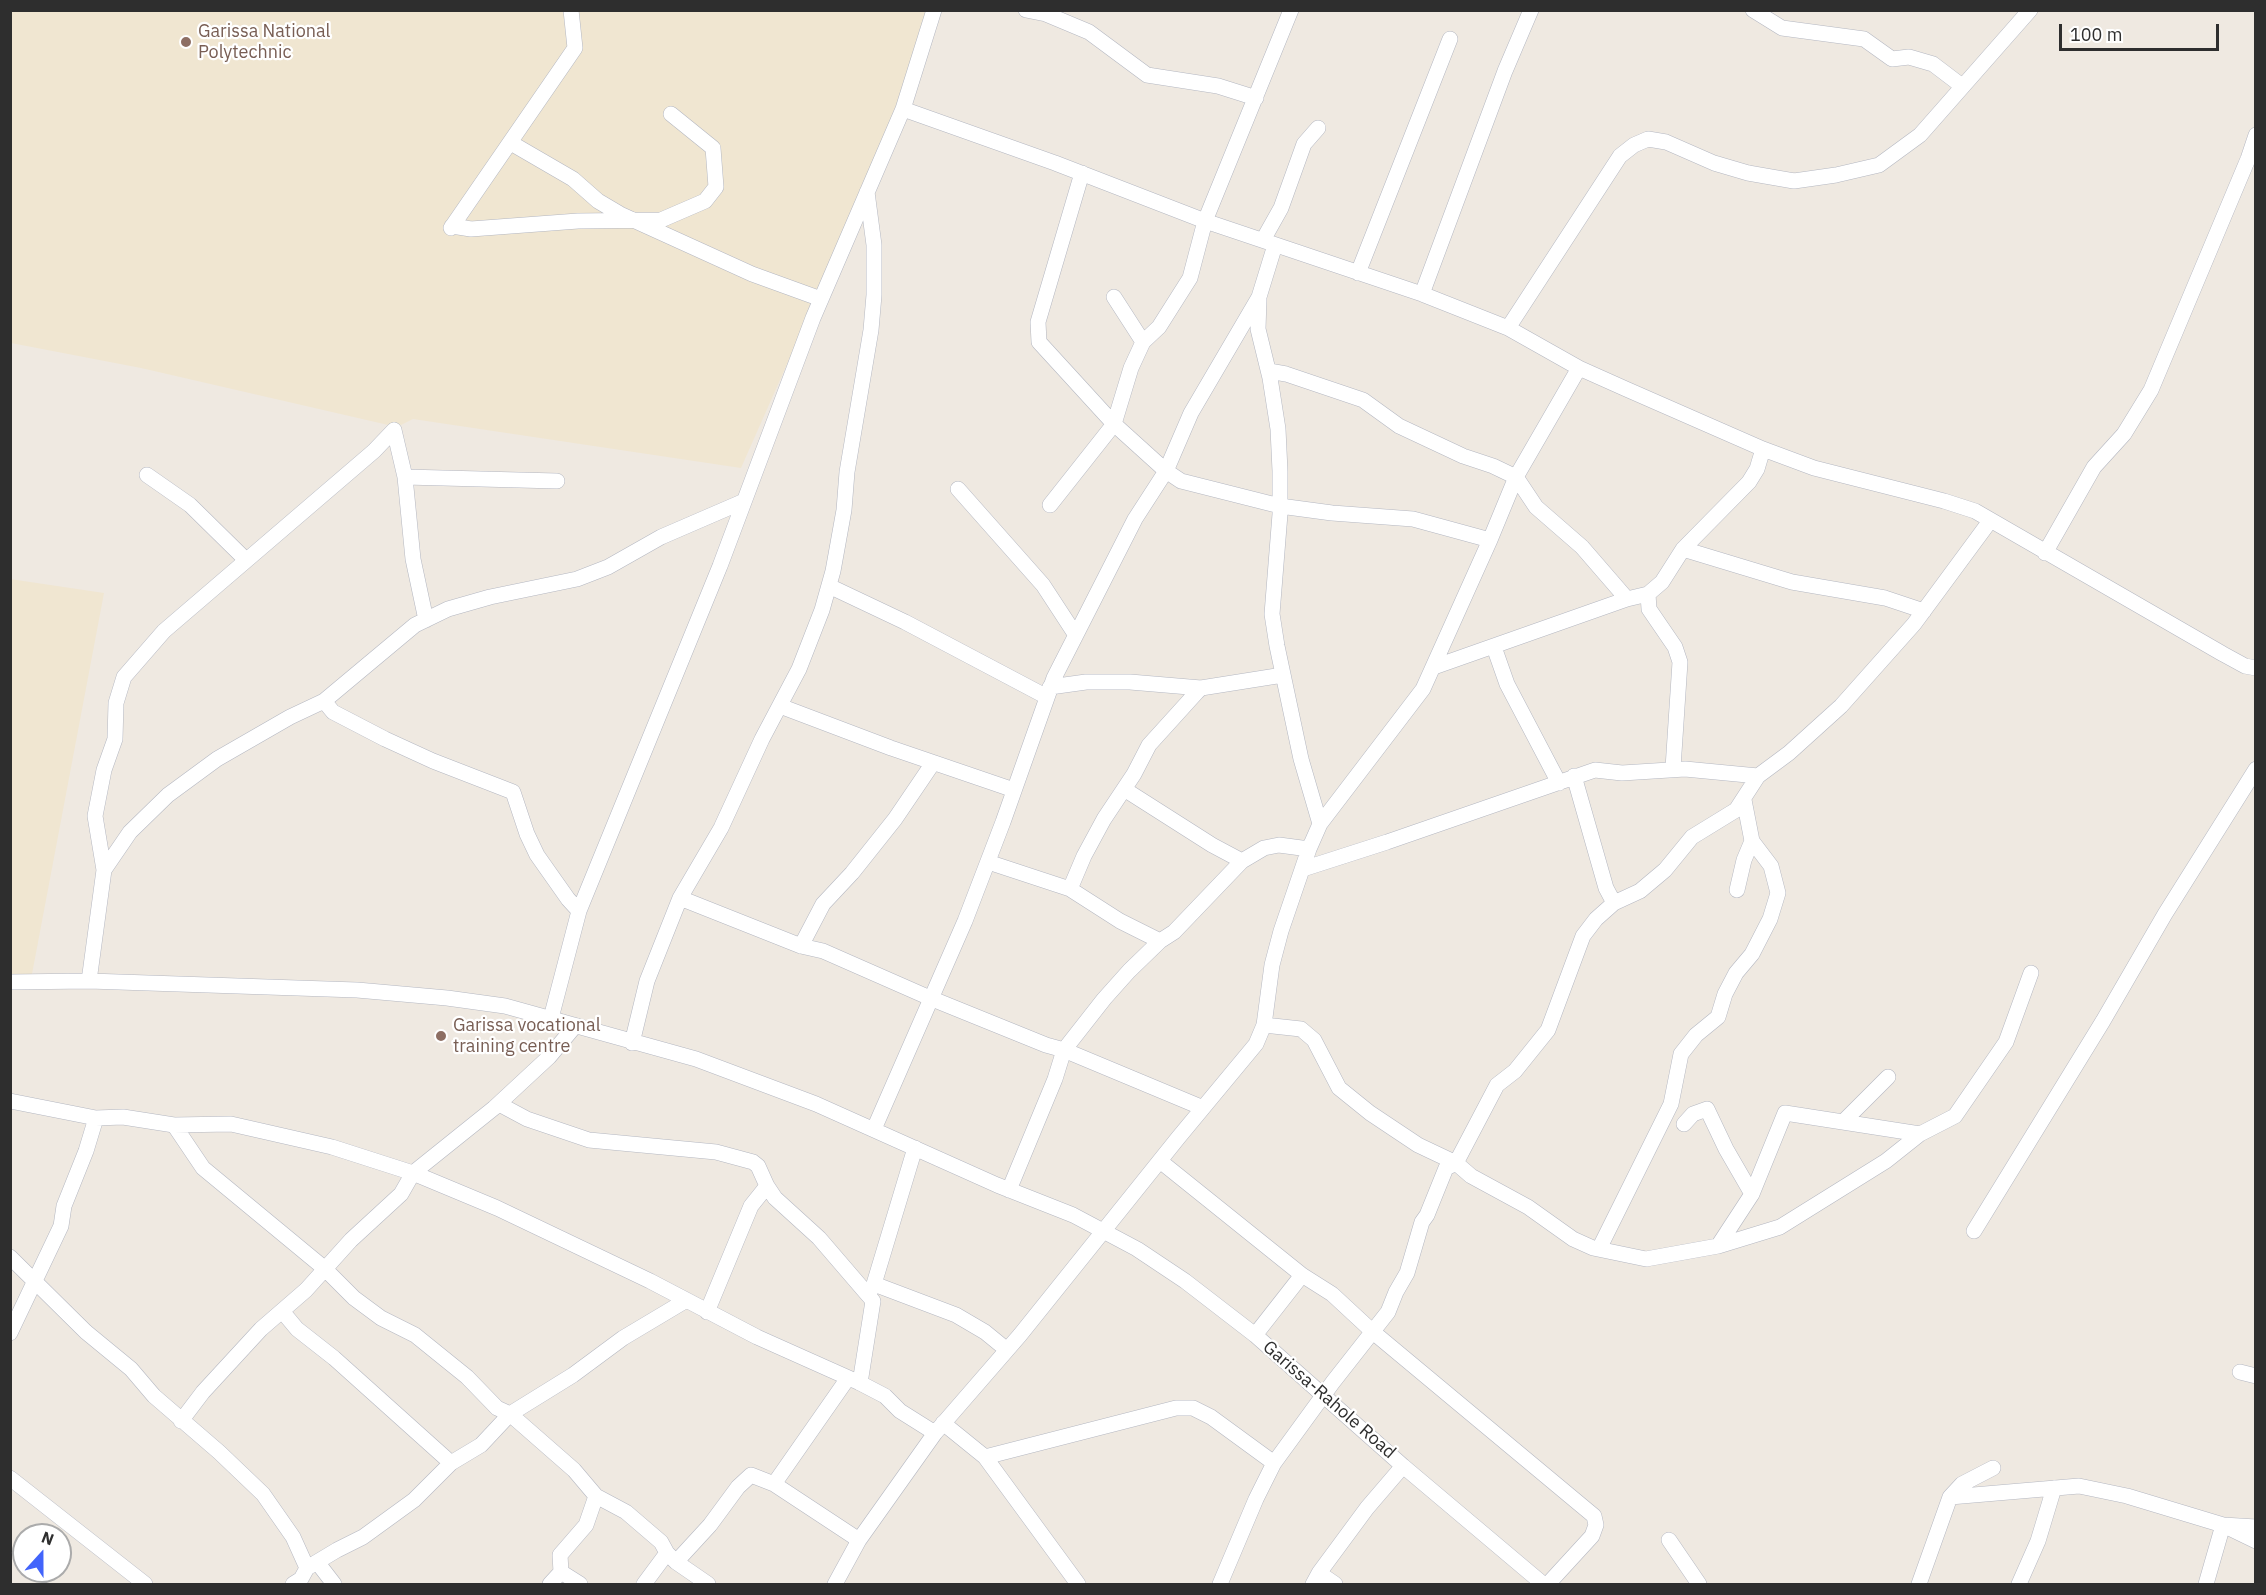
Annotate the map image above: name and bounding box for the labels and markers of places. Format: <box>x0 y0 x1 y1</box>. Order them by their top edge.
place label: Garissa National Polytechnic <box>198 21 330 63</box>
marker: Garissa National Polytechnic <box>179 35 193 49</box>
place label: Garissa vocational training centre <box>453 1015 601 1058</box>
marker: Garissa vocational training centre <box>434 1029 448 1043</box>

